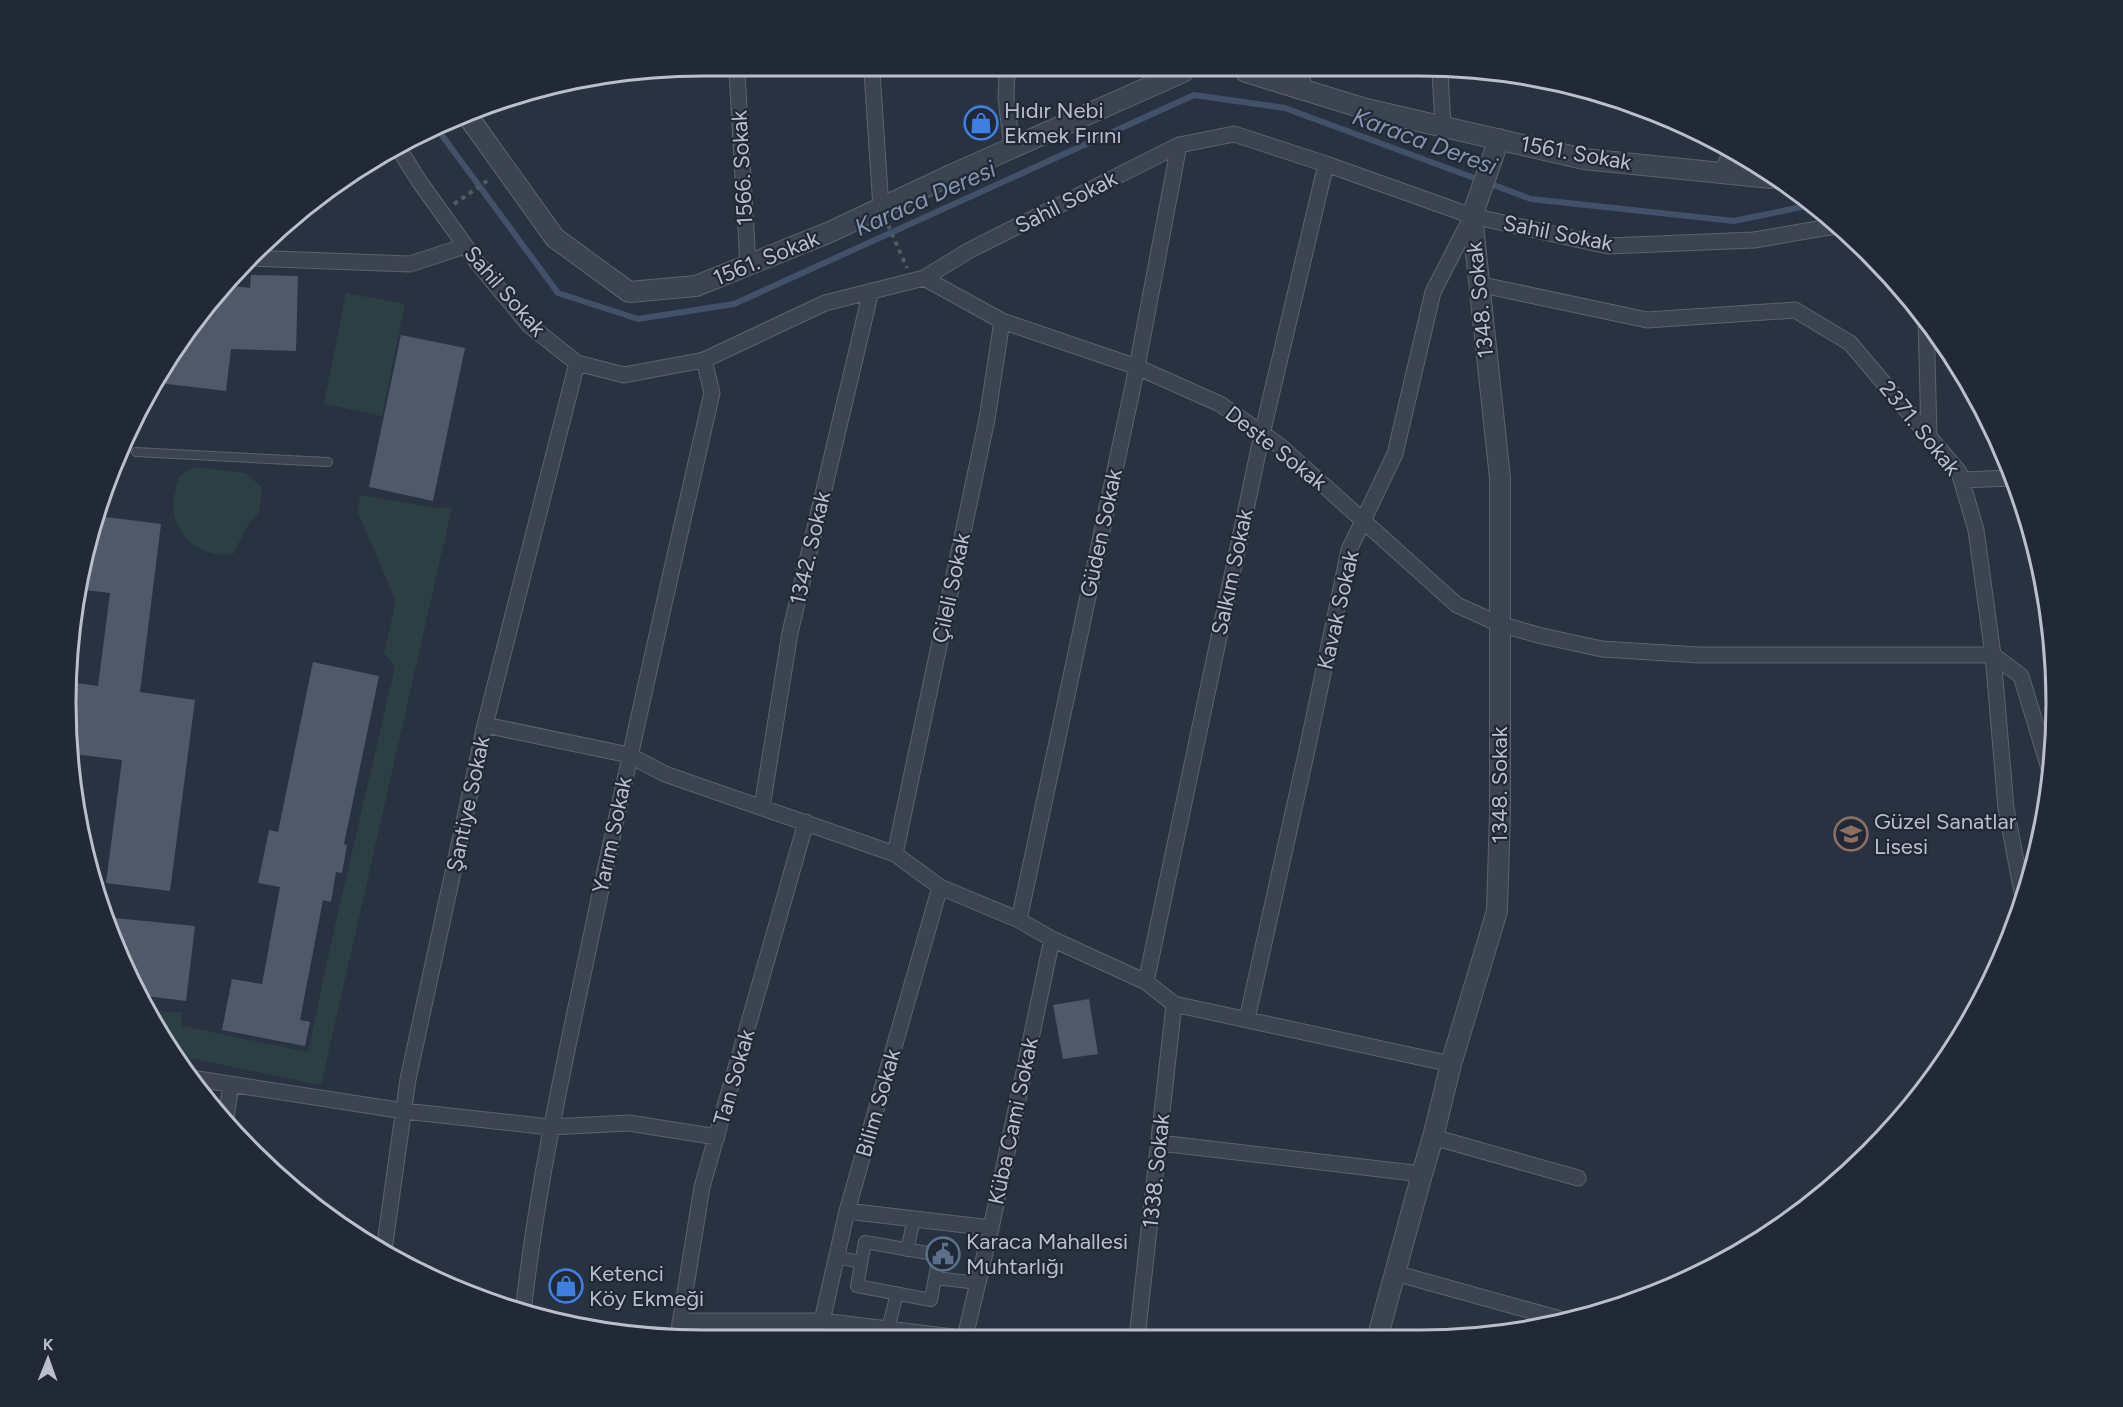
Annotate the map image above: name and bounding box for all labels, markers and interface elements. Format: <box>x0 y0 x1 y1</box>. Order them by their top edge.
place label: Hıdır Nebi Ekmek Fırını <box>1004 97 1122 149</box>
water label: Karaca Deresi <box>1349 101 1502 181</box>
shop icon: Hıdır Nebi Ekmek Fırını <box>963 105 999 141</box>
street label: 1566. Sokak <box>725 109 758 226</box>
street label: 1561. Sokak <box>1519 130 1634 176</box>
water label: Karaca Deresi <box>850 154 1001 242</box>
street label: Sahil Sokak <box>1010 165 1122 239</box>
street label: Sahil Sokak <box>1501 209 1615 257</box>
street label: 1561. Sokak <box>709 224 823 291</box>
street label: Sahil Sokak <box>458 240 552 342</box>
street label: 1348. Sokak <box>1460 240 1500 360</box>
street label: 2371. Sokak <box>1874 375 1966 481</box>
street label: Deste Sokak <box>1220 400 1333 496</box>
street label: Güden Sokak <box>1074 466 1128 599</box>
street label: 1342. Sokak <box>784 488 836 607</box>
street label: Salkım Sokak <box>1205 506 1259 637</box>
street label: Çileli Sokak <box>926 530 976 645</box>
street label: Kavak Sokak <box>1311 548 1365 672</box>
street label: 1348. Sokak <box>1486 726 1513 843</box>
street label: Şantiye Sokak <box>440 733 496 874</box>
street label: Yarım Sokak <box>586 774 638 896</box>
place label: Güzel Sanatlar Lisesi <box>1874 808 2017 860</box>
school or university icon: Güzel Sanatlar Lisesi <box>1833 816 1869 852</box>
street label: Tan Sokak <box>707 1026 761 1128</box>
street label: Küba Cami Sokak <box>982 1035 1044 1207</box>
street label: Bilim Sokak <box>850 1046 906 1160</box>
street label: 1338. Sokak <box>1137 1112 1175 1230</box>
place label: Karaca Mahallesi Muhtarlığı <box>966 1228 1128 1280</box>
public building icon: Karaca Mahallesi Muhtarlığı <box>925 1236 961 1272</box>
place label: Ketenci Köy Ekmeği <box>589 1260 704 1312</box>
shop icon: Ketenci Köy Ekmeği <box>548 1268 584 1304</box>
north arrow <box>18 1329 78 1389</box>
text: K <box>43 1335 54 1354</box>

